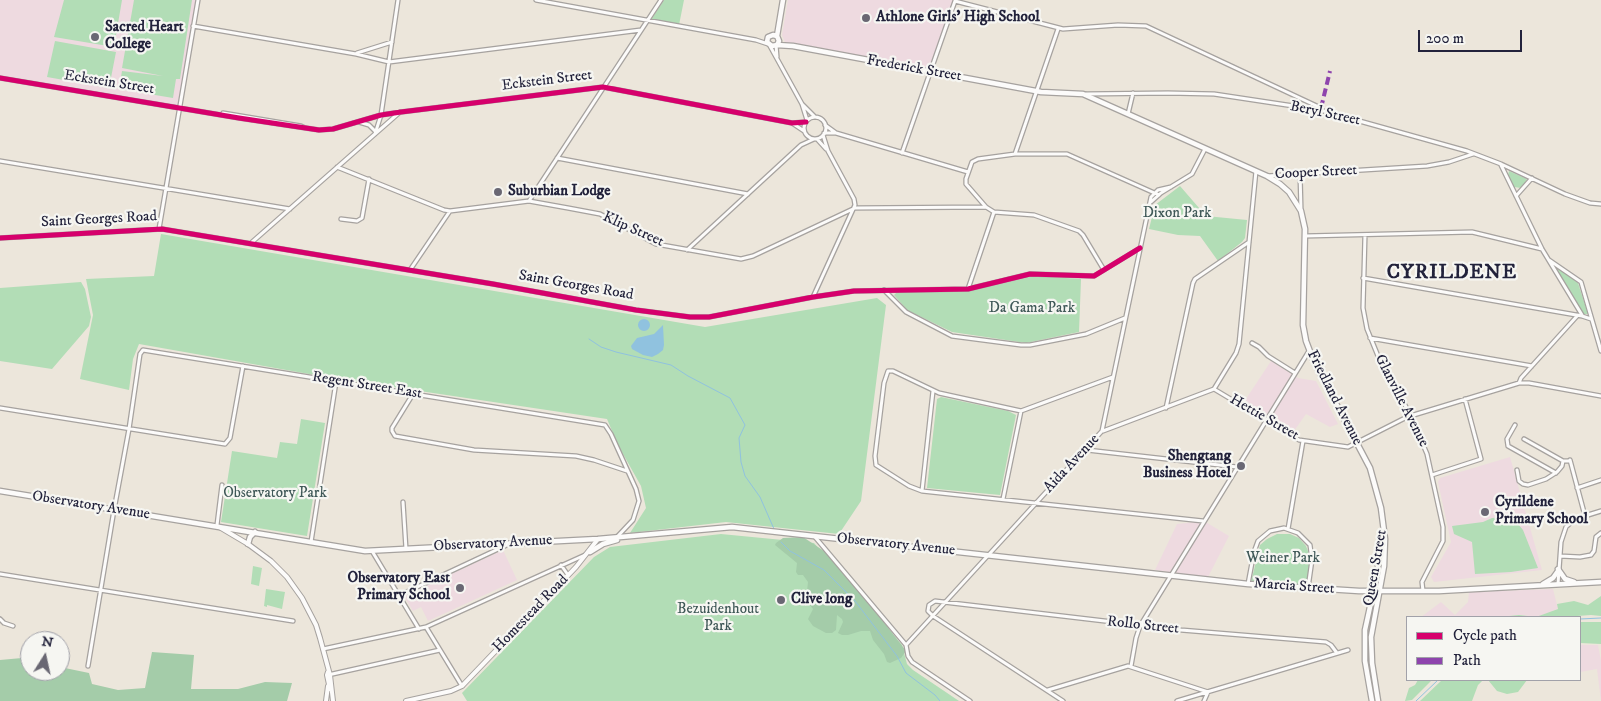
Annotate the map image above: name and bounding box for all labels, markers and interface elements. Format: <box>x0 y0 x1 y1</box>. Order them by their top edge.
place label: Athlone Girls' High School <box>876 9 1040 27</box>
marker: Athlone Girls' High School <box>860 12 872 24</box>
place label: Sacred Heart College <box>105 19 184 54</box>
scale bar <box>1421 20 1525 52</box>
text: 200 m <box>1426 29 1464 48</box>
marker: Sacred Heart College <box>89 31 101 43</box>
street label: Frederick Street <box>865 52 963 86</box>
street label: Eckstein Street <box>63 67 155 99</box>
street label: Eckstein Street <box>501 67 593 95</box>
street label: Beryl Street <box>1288 98 1362 130</box>
street label: Cooper Street <box>1274 162 1358 184</box>
place label: Suburbian Lodge <box>508 183 610 201</box>
marker: Suburbian Lodge <box>492 186 504 198</box>
park label: Dixon Park <box>1143 205 1211 223</box>
street label: Saint Georges Road <box>41 208 157 232</box>
street label: Klip Street <box>600 209 666 251</box>
district label: CYRILDENE <box>1386 262 1518 286</box>
street label: Saint Georges Road <box>517 267 635 305</box>
park label: Da Gama Park <box>989 300 1075 318</box>
street label: Friedland Avenue <box>1302 347 1366 449</box>
street label: Glanville Avenue <box>1370 352 1432 450</box>
street label: Regent Street East <box>311 368 423 404</box>
street label: Hettie Street <box>1226 391 1302 445</box>
street label: Aida Avenue <box>1040 431 1104 497</box>
place label: Shengtang Business Hotel <box>1143 448 1231 483</box>
marker: Shengtang Business Hotel <box>1235 460 1247 472</box>
park label: Observatory Park <box>223 485 327 503</box>
street label: Observatory Avenue <box>31 488 151 524</box>
place label: Cyrildene Primary School <box>1495 494 1588 529</box>
marker: Cyrildene Primary School <box>1479 506 1491 518</box>
street label: Queen Street <box>1360 528 1392 608</box>
street label: Observatory Avenue <box>836 530 956 560</box>
street label: Observatory Avenue <box>433 532 553 556</box>
park label: Weiner Park <box>1246 550 1320 568</box>
place label: Observatory East Primary School <box>348 570 450 605</box>
street label: Homestead Road <box>489 571 573 657</box>
street label: Marcia Street <box>1253 575 1335 599</box>
marker: Observatory East Primary School <box>454 582 466 594</box>
place label: Clive long <box>791 591 852 609</box>
marker: Clive long <box>775 594 787 606</box>
park label: Bezuidenhout Park <box>677 601 759 636</box>
street label: Rollo Street <box>1106 613 1180 639</box>
legend <box>1406 616 1581 681</box>
text: Cycle path <box>1453 626 1517 645</box>
north arrow <box>20 631 70 681</box>
text: N <box>40 632 55 652</box>
text: Path <box>1453 651 1481 670</box>

